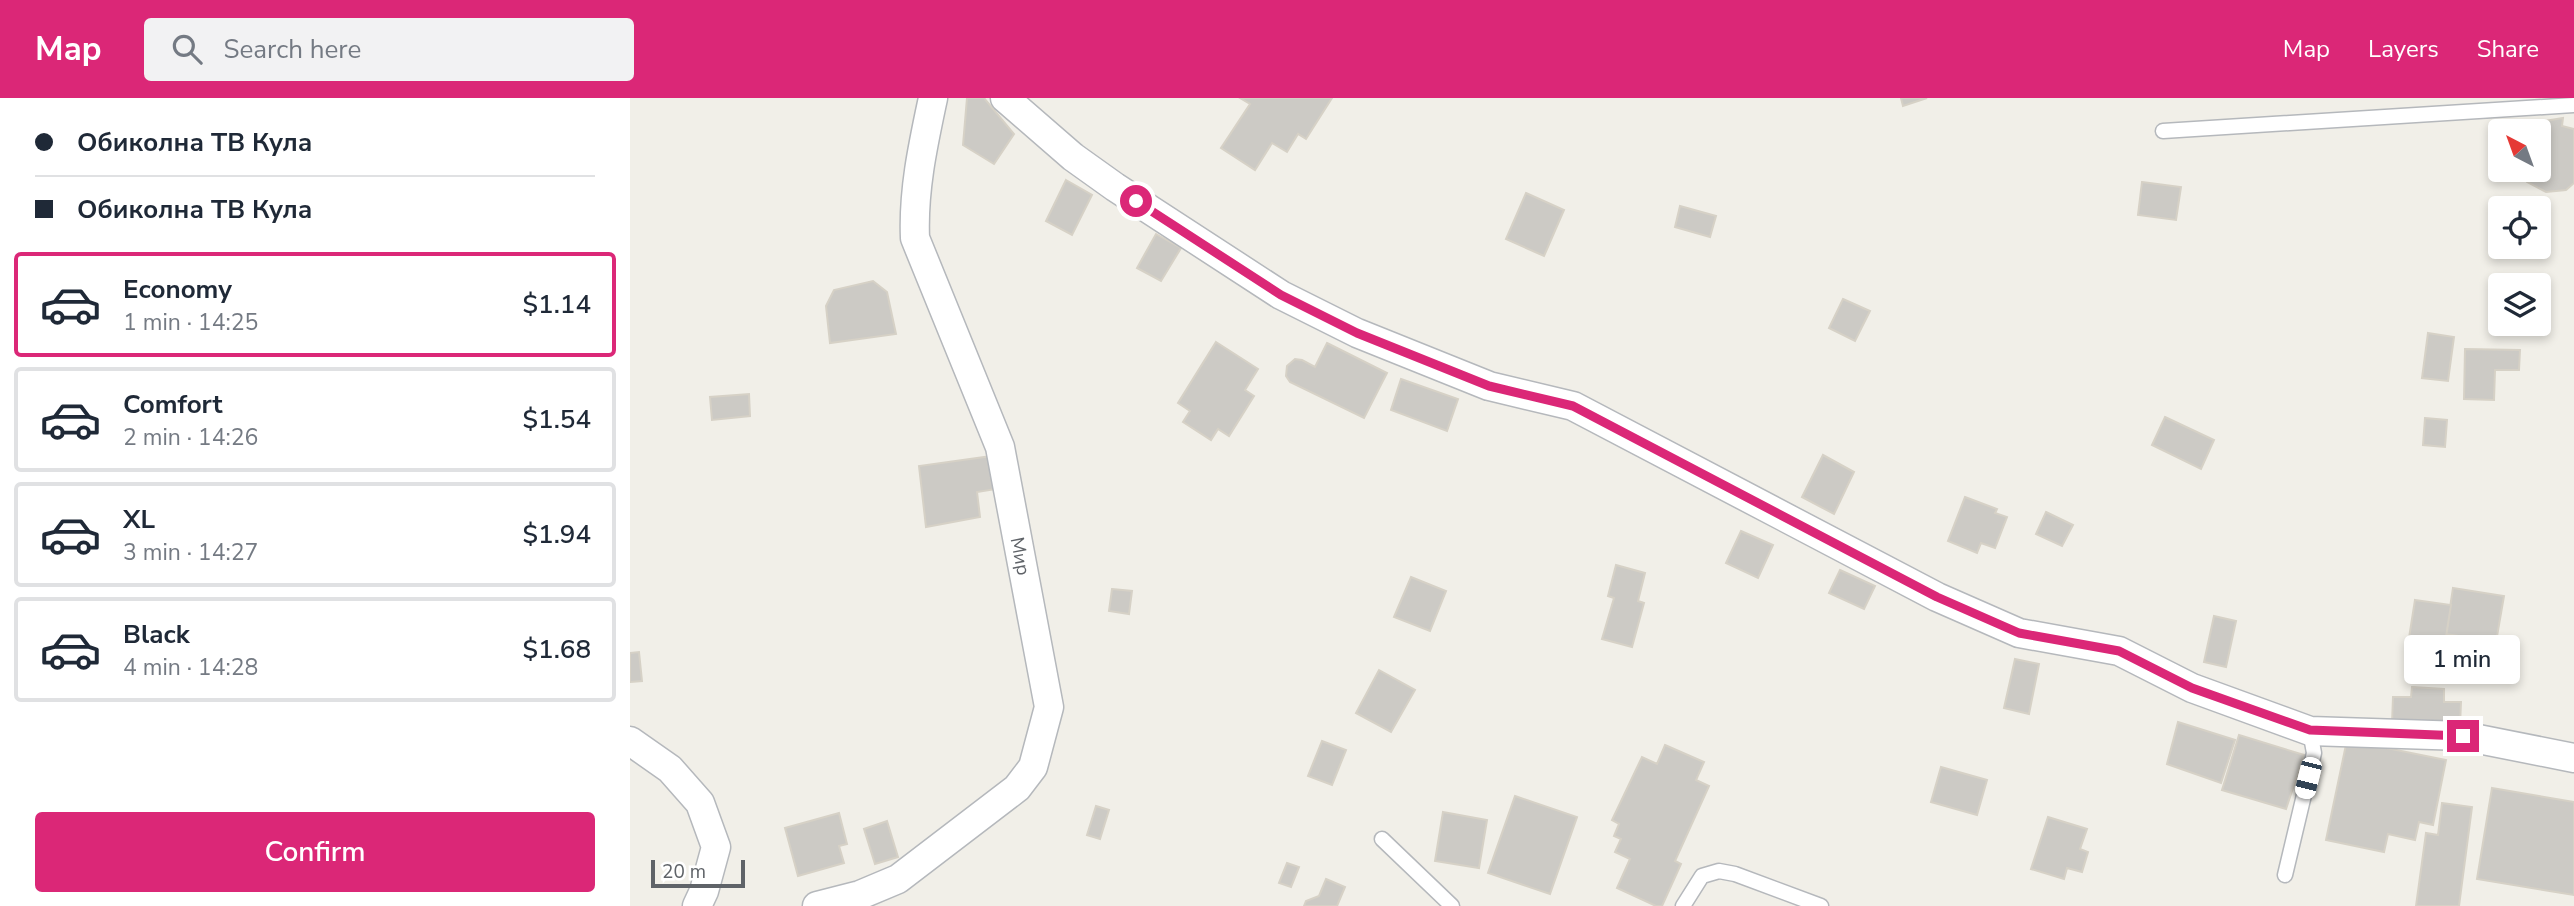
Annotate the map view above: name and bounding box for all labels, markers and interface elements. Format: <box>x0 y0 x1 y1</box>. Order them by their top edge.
search box <box>144 18 634 81</box>
text: Map <box>35 27 102 72</box>
icon: search <box>168 30 206 68</box>
text: Search here <box>224 32 361 67</box>
text: Map <box>2283 33 2330 65</box>
text: Layers <box>2368 33 2439 65</box>
text: Share <box>2477 33 2539 65</box>
north arrow <box>2488 119 2552 182</box>
map controls <box>2488 119 2551 336</box>
text: Обиколна ТВ Кула <box>77 125 312 160</box>
route start <box>1120 185 1152 217</box>
text: Обиколна ТВ Кула <box>77 192 312 227</box>
button: locate <box>2488 196 2551 259</box>
text: Economy <box>123 272 232 307</box>
icon: car <box>39 273 102 336</box>
button: layers <box>2488 273 2551 336</box>
text: $1.14 <box>522 287 591 322</box>
text: 1 min · 14:25 <box>123 307 258 338</box>
text: Comfort <box>123 387 223 422</box>
icon: car <box>39 388 102 451</box>
text: $1.54 <box>522 402 591 437</box>
text: 2 min · 14:26 <box>123 422 258 453</box>
text: XL <box>123 502 155 537</box>
icon: car <box>39 503 102 566</box>
text: $1.94 <box>522 517 591 552</box>
street label: Мир <box>1004 535 1036 578</box>
text: 3 min · 14:27 <box>123 537 258 568</box>
text: Black <box>123 617 190 652</box>
icon: car <box>39 618 102 681</box>
text: $1.68 <box>522 632 591 667</box>
callout: 1 min <box>2405 634 2521 684</box>
text: 1 min <box>2433 644 2491 675</box>
text: 4 min · 14:28 <box>123 652 258 683</box>
route end <box>2447 720 2479 752</box>
car <box>2293 755 2324 801</box>
button: Confirm <box>35 812 595 892</box>
scale bar <box>651 857 746 889</box>
text: 20 m <box>662 859 706 885</box>

